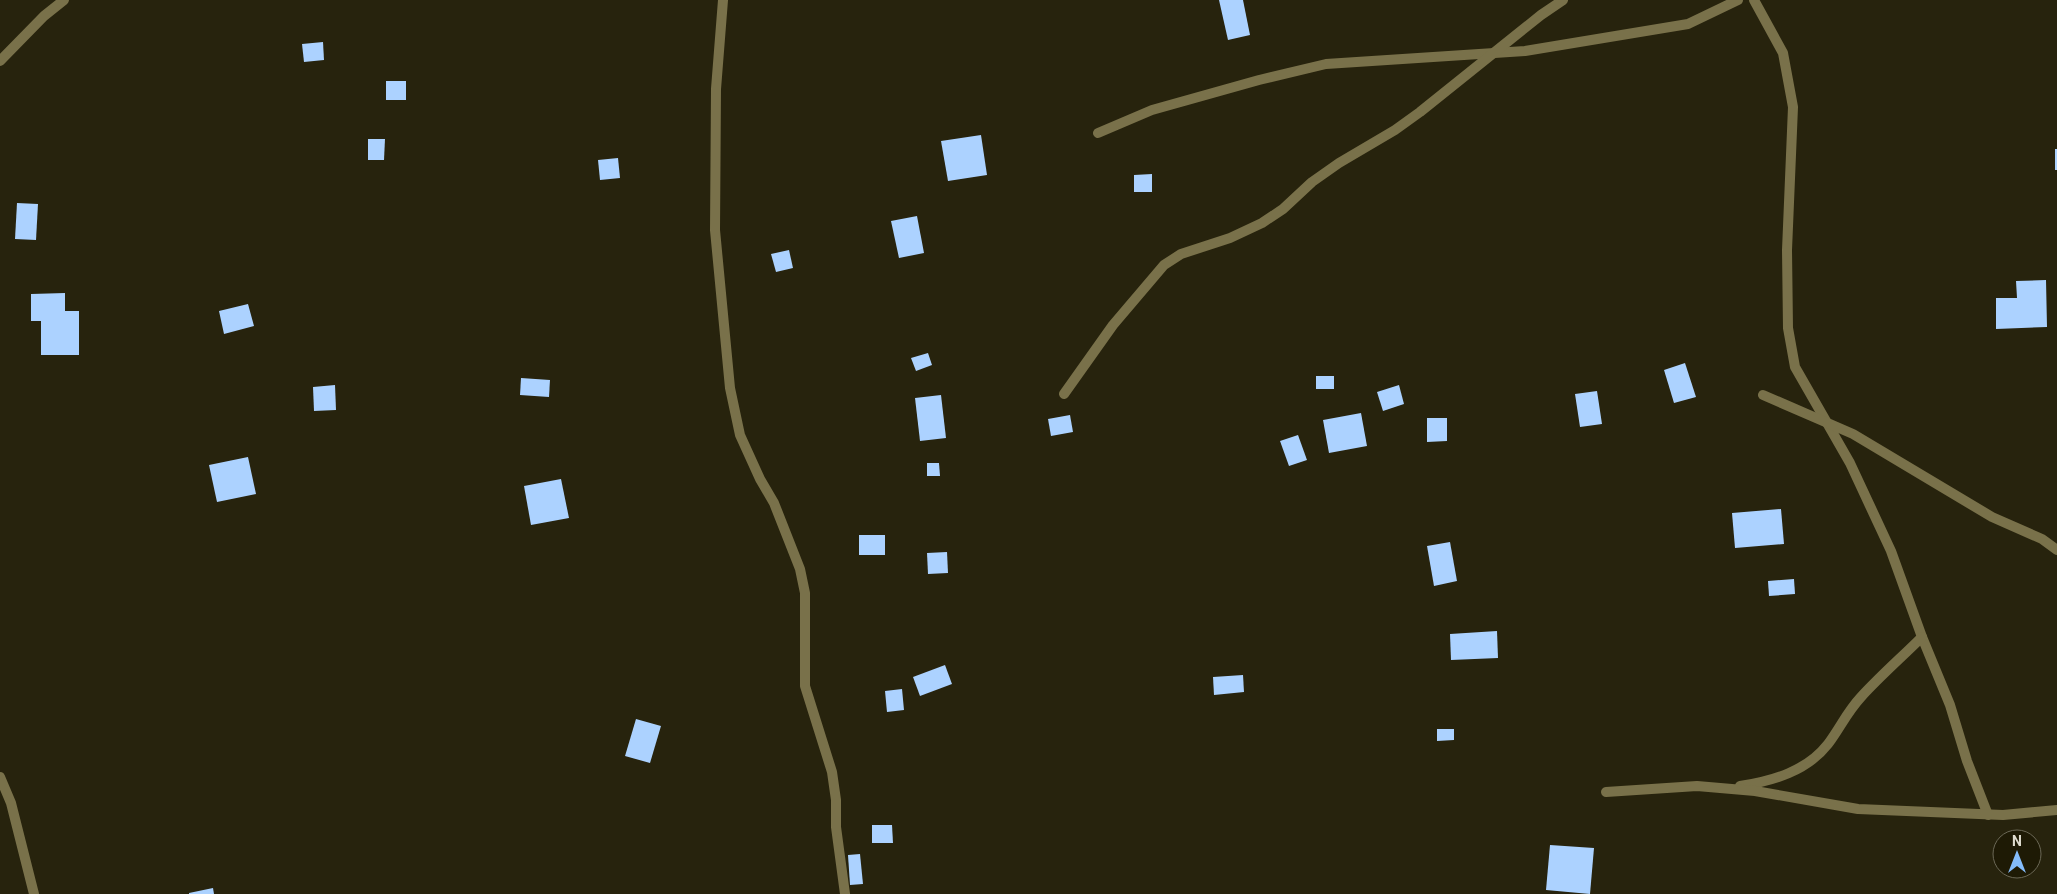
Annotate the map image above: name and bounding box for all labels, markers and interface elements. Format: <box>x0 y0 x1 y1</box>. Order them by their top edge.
north arrow <box>1992 829 2042 879</box>
text: N <box>2012 833 2022 849</box>

